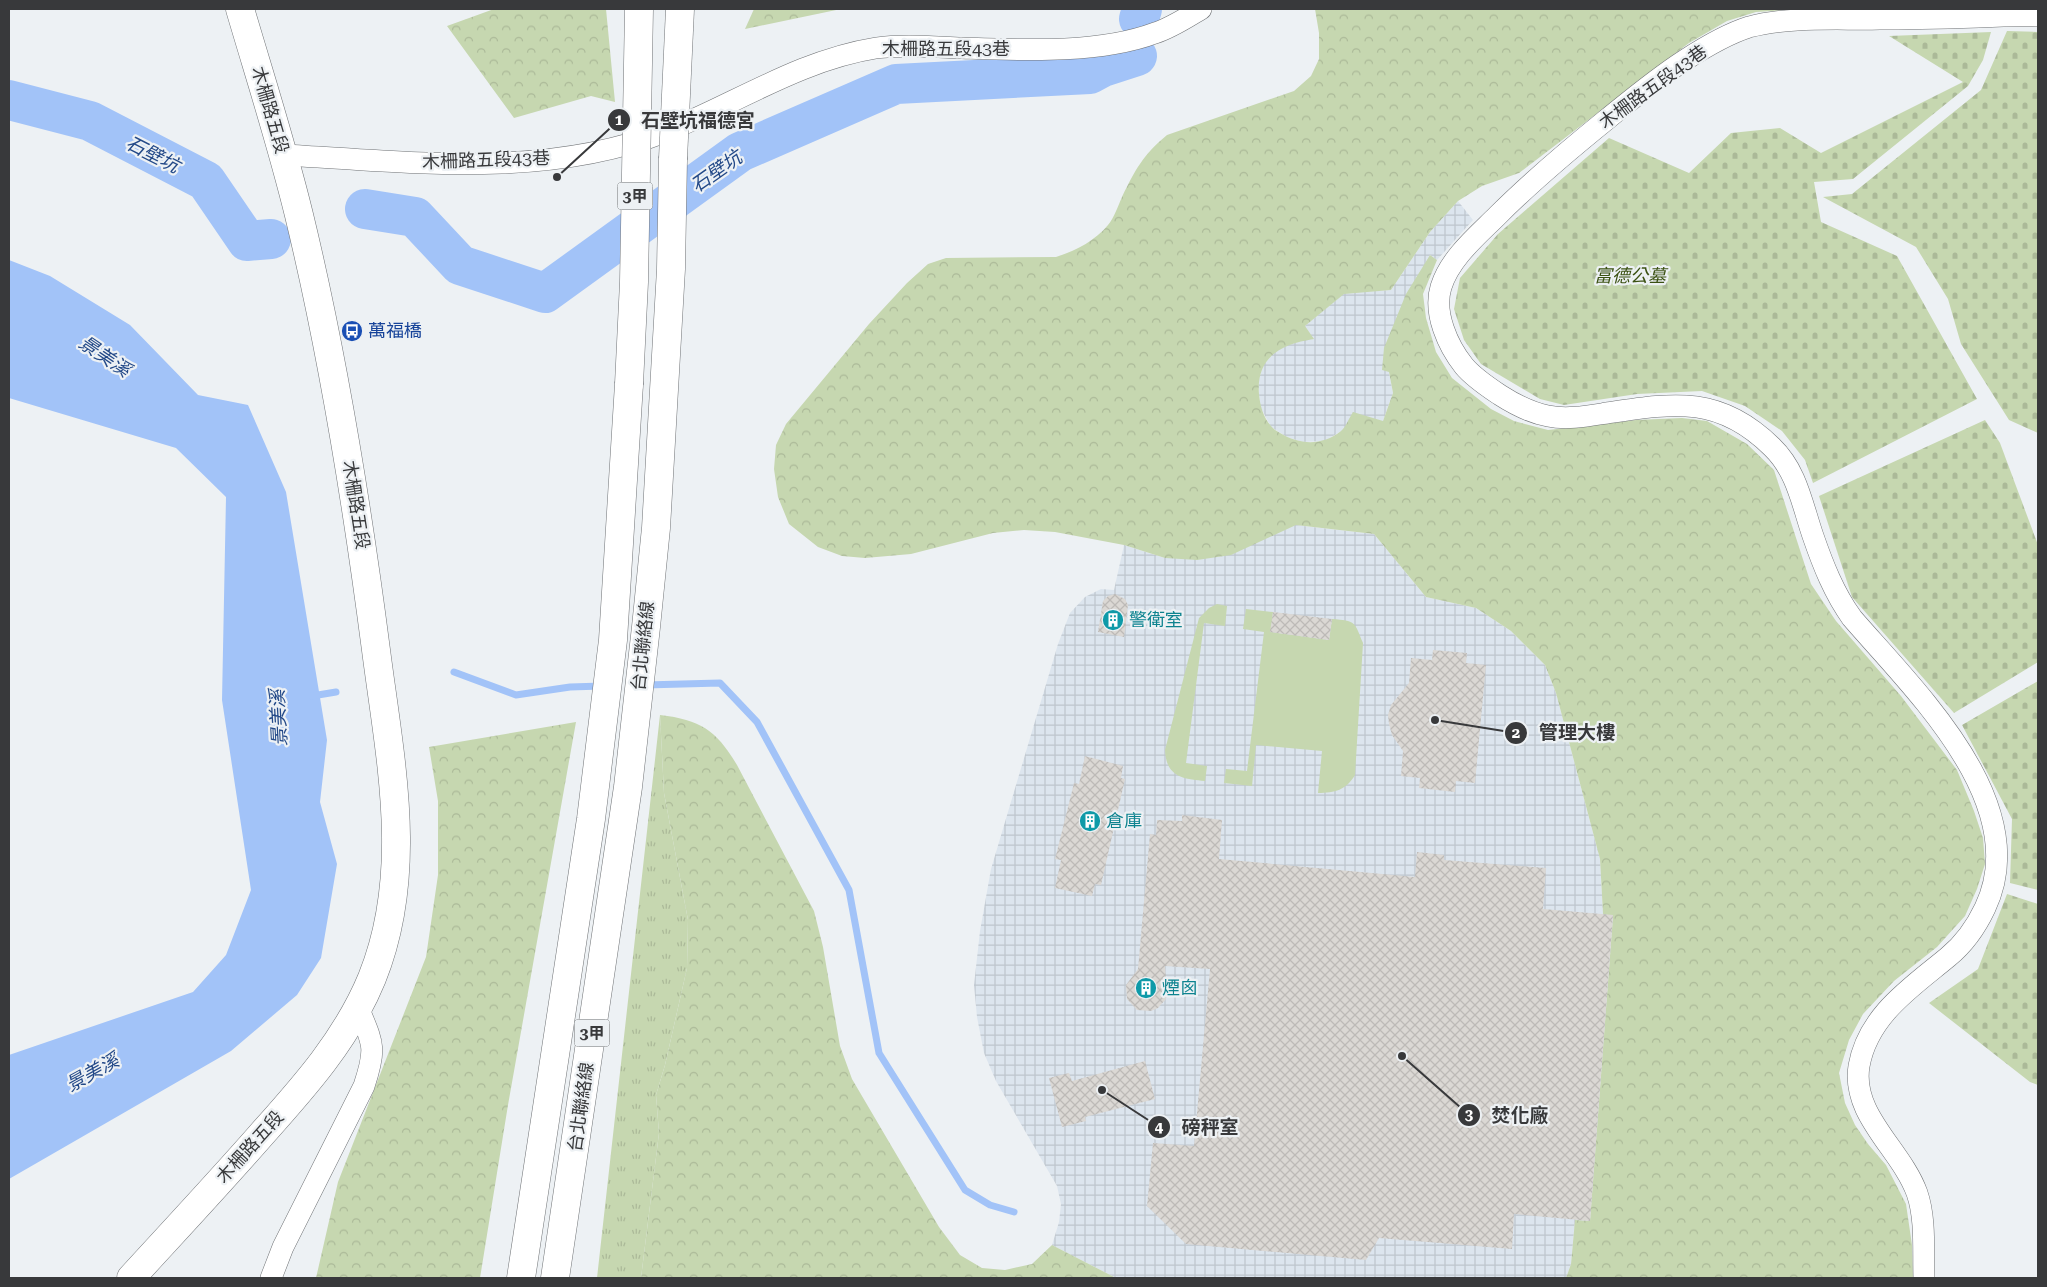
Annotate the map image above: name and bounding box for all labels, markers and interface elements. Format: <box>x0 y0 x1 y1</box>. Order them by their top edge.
street label: 木柵路五段43巷 <box>882 38 1010 59</box>
street label: 木柵路五段43巷 <box>1595 40 1711 133</box>
street label: 木柵路五段 <box>248 64 293 156</box>
callout: 石壁坑福德宮 <box>606 103 765 137</box>
text: 石壁坑福德宮 <box>641 109 755 132</box>
text: 1 <box>615 111 624 129</box>
water label: 石壁坑 <box>122 131 186 179</box>
water label: 石壁坑 <box>686 144 749 197</box>
street label: 木柵路五段43巷 <box>422 147 550 172</box>
road number: 3甲 <box>618 182 652 210</box>
park label: 富德公墓 <box>1594 265 1669 286</box>
bus stop icon: 萬福橋 <box>340 319 364 343</box>
place label: 萬福橋 <box>368 320 422 341</box>
water label: 景美溪 <box>75 331 137 384</box>
street label: 木柵路五段 <box>339 459 374 551</box>
street label: 台北聯絡線 <box>627 600 658 692</box>
building icon: 警衛室 <box>1101 608 1125 632</box>
place label: 警衛室 <box>1129 609 1183 630</box>
water label: 景美溪 <box>265 686 291 747</box>
callout: 管理大樓 <box>1504 716 1625 750</box>
text: 管理大樓 <box>1539 721 1615 744</box>
text: 2 <box>1512 724 1520 742</box>
building icon: 倉庫 <box>1078 809 1102 833</box>
place label: 倉庫 <box>1106 810 1142 831</box>
building icon: 煙囪 <box>1134 976 1158 1000</box>
place label: 煙囪 <box>1162 977 1198 998</box>
road number: 3甲 <box>574 1020 610 1046</box>
water label: 景美溪 <box>62 1047 125 1096</box>
street label: 台北聯絡線 <box>564 1061 597 1153</box>
callout: 焚化廠 <box>1456 1098 1558 1132</box>
text: 焚化廠 <box>1491 1104 1549 1127</box>
street label: 木柵路五段 <box>212 1106 288 1187</box>
text: 3 <box>1465 1106 1474 1124</box>
callout: 磅秤室 <box>1146 1110 1248 1144</box>
text: 磅秤室 <box>1181 1116 1239 1139</box>
text: 4 <box>1155 1118 1164 1136</box>

